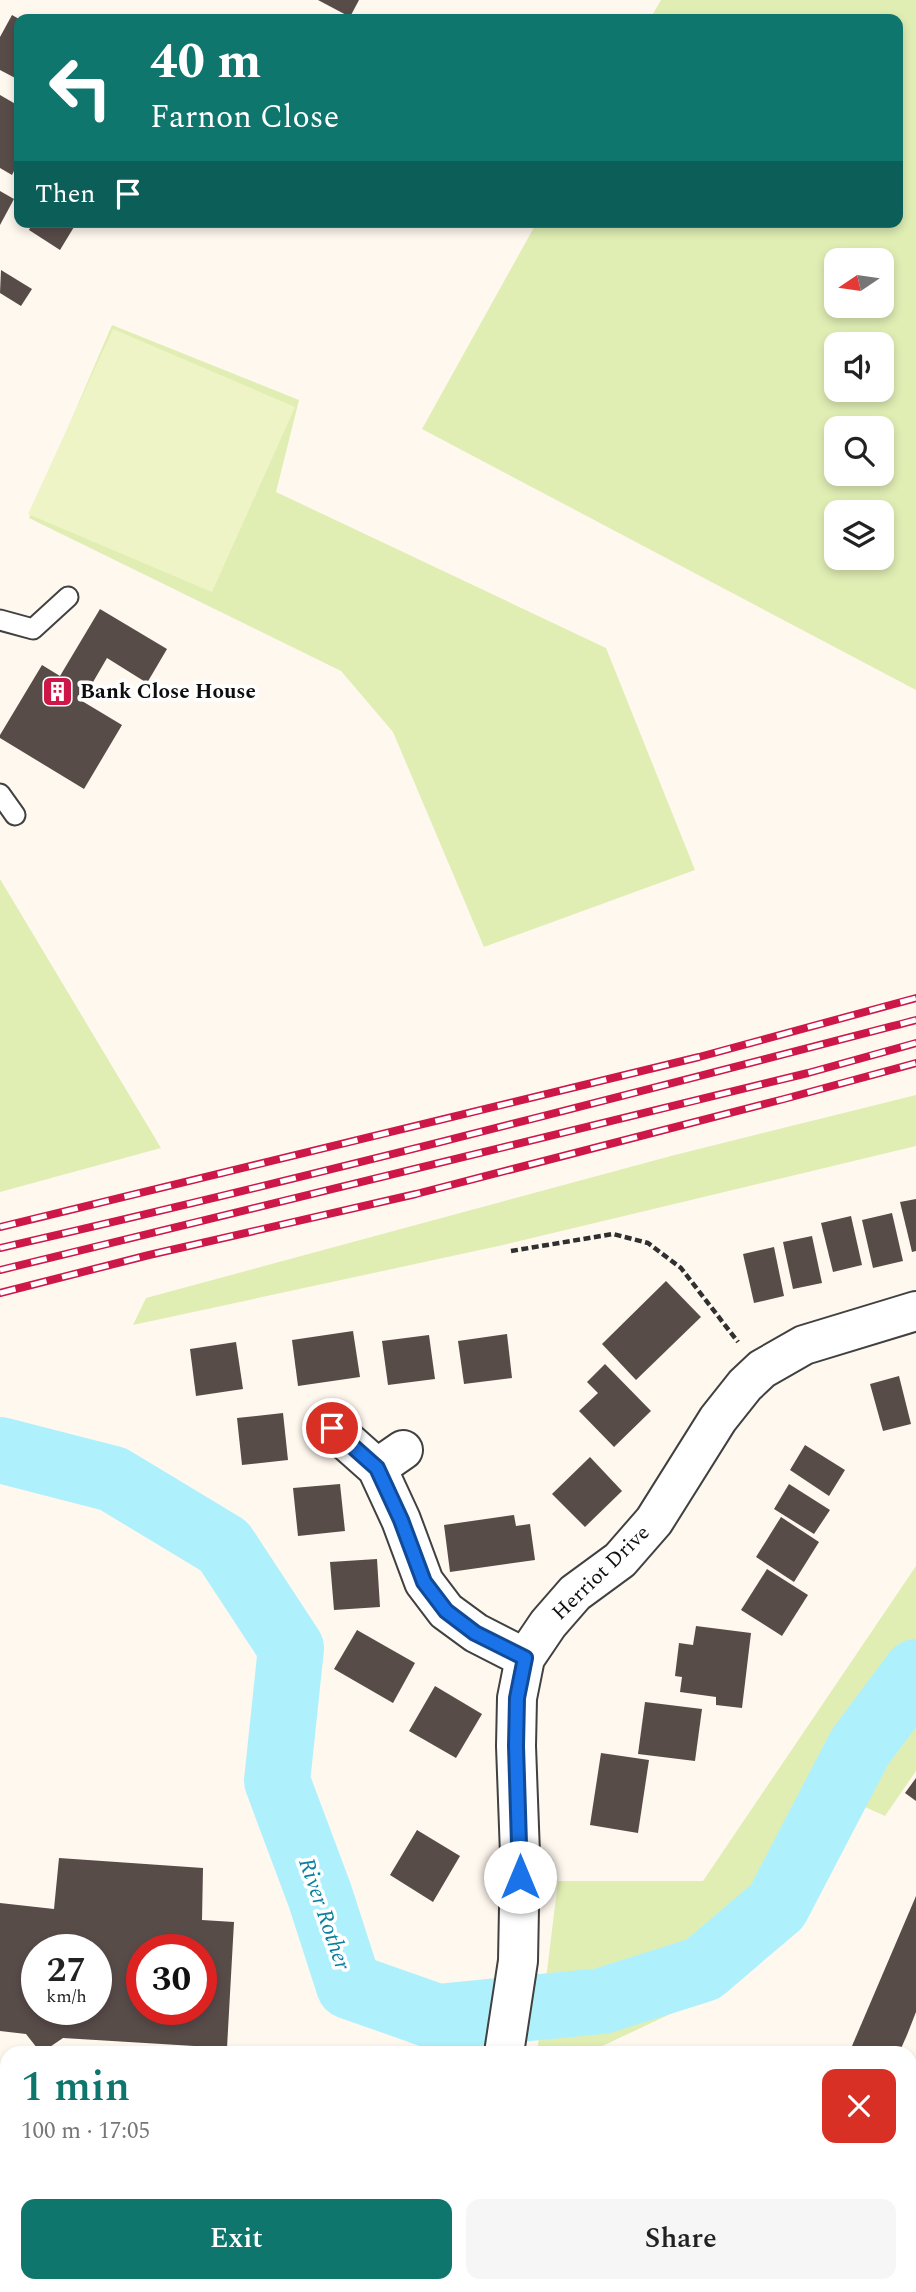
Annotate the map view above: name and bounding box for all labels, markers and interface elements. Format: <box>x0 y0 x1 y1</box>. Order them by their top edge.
text: 40 m <box>150 25 261 100</box>
icon: left <box>35 42 126 133</box>
text: Farnon Close <box>150 93 339 142</box>
text: Then <box>35 174 95 214</box>
icon: arrive <box>109 175 147 213</box>
north arrow <box>824 248 894 318</box>
map controls <box>824 248 894 570</box>
button: sound <box>824 332 894 402</box>
button: search <box>824 416 894 486</box>
button: layers <box>824 500 894 570</box>
building icon: Bank Close House <box>40 675 74 709</box>
place label: Bank Close House <box>80 676 256 708</box>
pin <box>302 1398 362 1458</box>
icon: arrive <box>313 1409 351 1447</box>
street label: Herriot Drive <box>545 1518 657 1628</box>
position arrow <box>483 1840 557 1914</box>
water label: River Rother <box>288 1853 360 1976</box>
speed limit sign: 30 <box>126 1934 217 2025</box>
text: 27 <box>47 1944 86 1997</box>
text: km/h <box>46 1983 87 2010</box>
text: 1 min <box>21 2056 130 2119</box>
button: close <box>822 2069 896 2143</box>
text: 100 m · 17:05 <box>21 2114 150 2149</box>
button: Exit <box>21 2199 452 2279</box>
button: Share <box>466 2199 896 2279</box>

